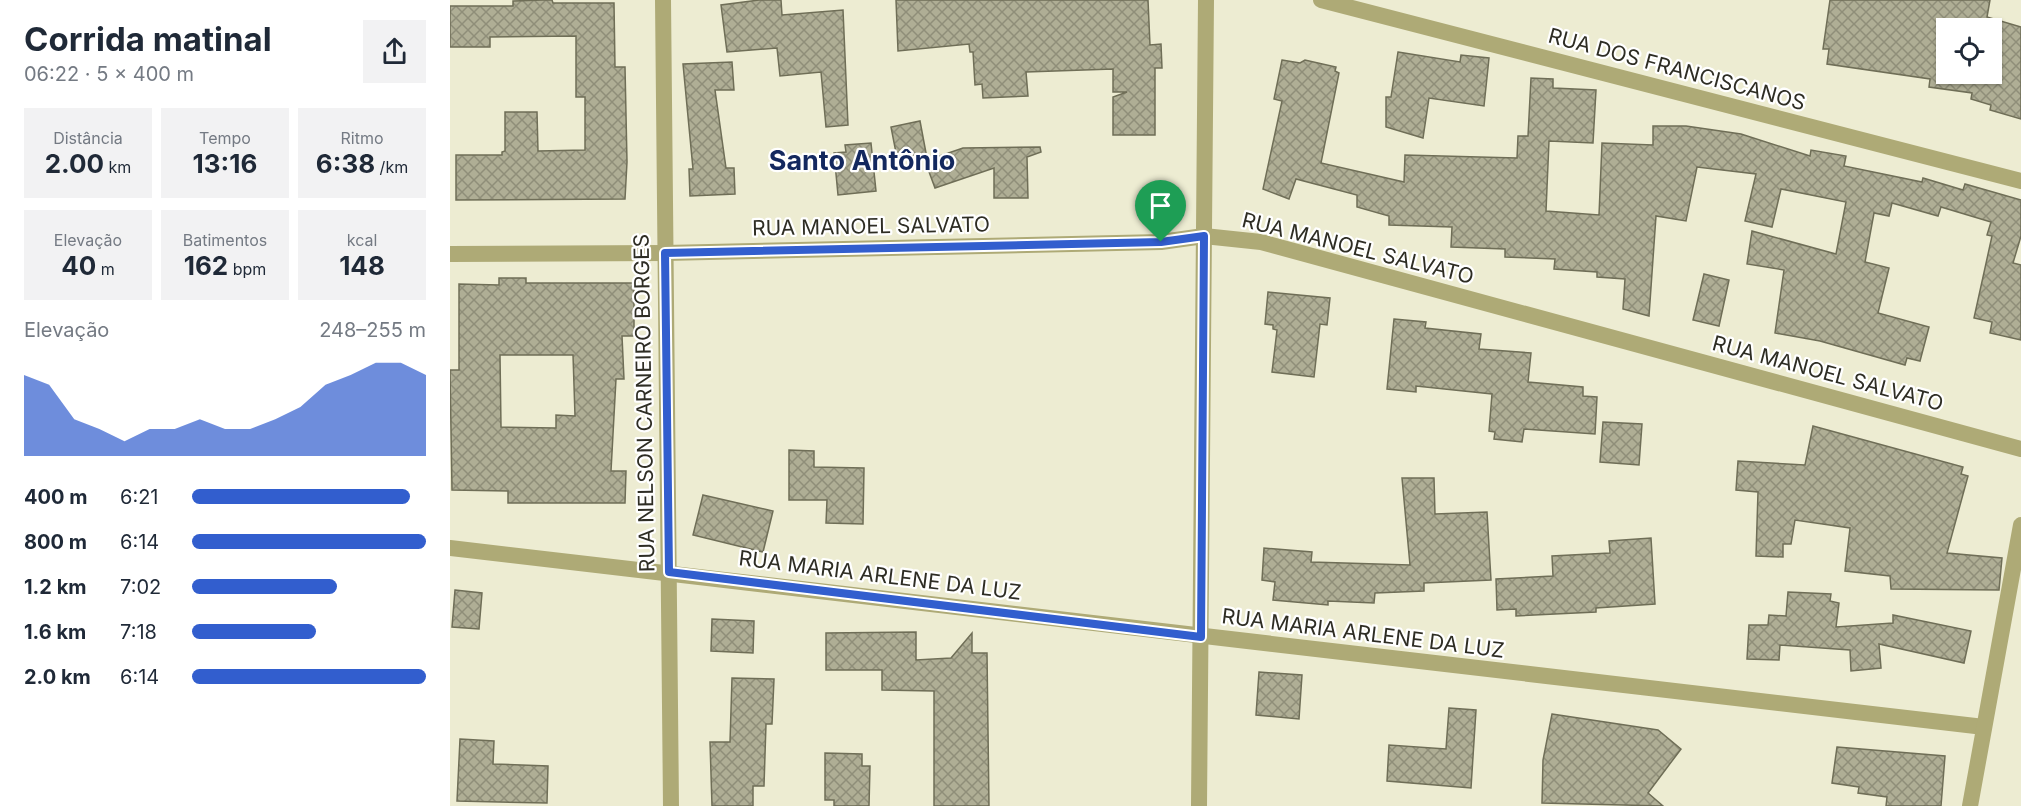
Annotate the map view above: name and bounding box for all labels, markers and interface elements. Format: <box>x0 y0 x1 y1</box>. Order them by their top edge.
map controls <box>1936 18 2002 84</box>
button: locate <box>1936 18 2002 84</box>
text: Corrida matinal <box>24 19 272 59</box>
button: share <box>363 20 426 83</box>
street label: RUA DOS FRANCISCANOS <box>1546 23 1808 115</box>
text: 06:22 · 5 × 400 m <box>24 62 194 86</box>
text: Distância <box>53 128 123 148</box>
text: Tempo <box>199 128 251 148</box>
text: Ritmo <box>340 128 384 148</box>
district label: Santo Antônio <box>769 144 955 177</box>
text: 2.00 <box>45 148 104 179</box>
text: 13:16 <box>193 148 257 179</box>
text: 6:38 <box>316 148 375 179</box>
text: km <box>104 157 131 177</box>
text: /km <box>375 157 408 177</box>
pin <box>1135 180 1186 242</box>
icon: arrive <box>1144 189 1177 222</box>
street label: RUA MANOEL SALVATO <box>1239 207 1477 289</box>
street label: RUA MANOEL SALVATO <box>752 211 990 241</box>
text: Elevação <box>54 230 122 250</box>
text: Batimentos <box>183 230 267 250</box>
text: kcal <box>347 230 377 250</box>
street label: RUA NELSON CARNEIRO BORGES <box>629 234 659 572</box>
text: 40 <box>61 250 96 281</box>
text: 162 <box>184 250 228 281</box>
text: 148 <box>339 250 385 281</box>
text: m <box>96 259 115 279</box>
text: bpm <box>228 259 266 279</box>
text: Elevação <box>24 318 109 342</box>
text: 248–255 m <box>319 318 426 342</box>
street label: RUA MANOEL SALVATO <box>1710 330 1946 416</box>
text: 400 m <box>24 485 88 509</box>
text: 6:21 <box>120 485 159 509</box>
text: 800 m <box>24 530 87 554</box>
text: 6:14 <box>120 530 159 554</box>
street label: RUA MARIA ARLENE DA LUZ <box>737 545 1023 605</box>
text: 1.2 km <box>24 575 87 599</box>
text: 7:02 <box>120 575 161 599</box>
street label: RUA MARIA ARLENE DA LUZ <box>1220 603 1506 663</box>
text: 1.6 km <box>24 620 86 644</box>
text: 7:18 <box>120 620 157 644</box>
text: 2.0 km <box>24 665 91 689</box>
text: 6:14 <box>120 665 159 689</box>

